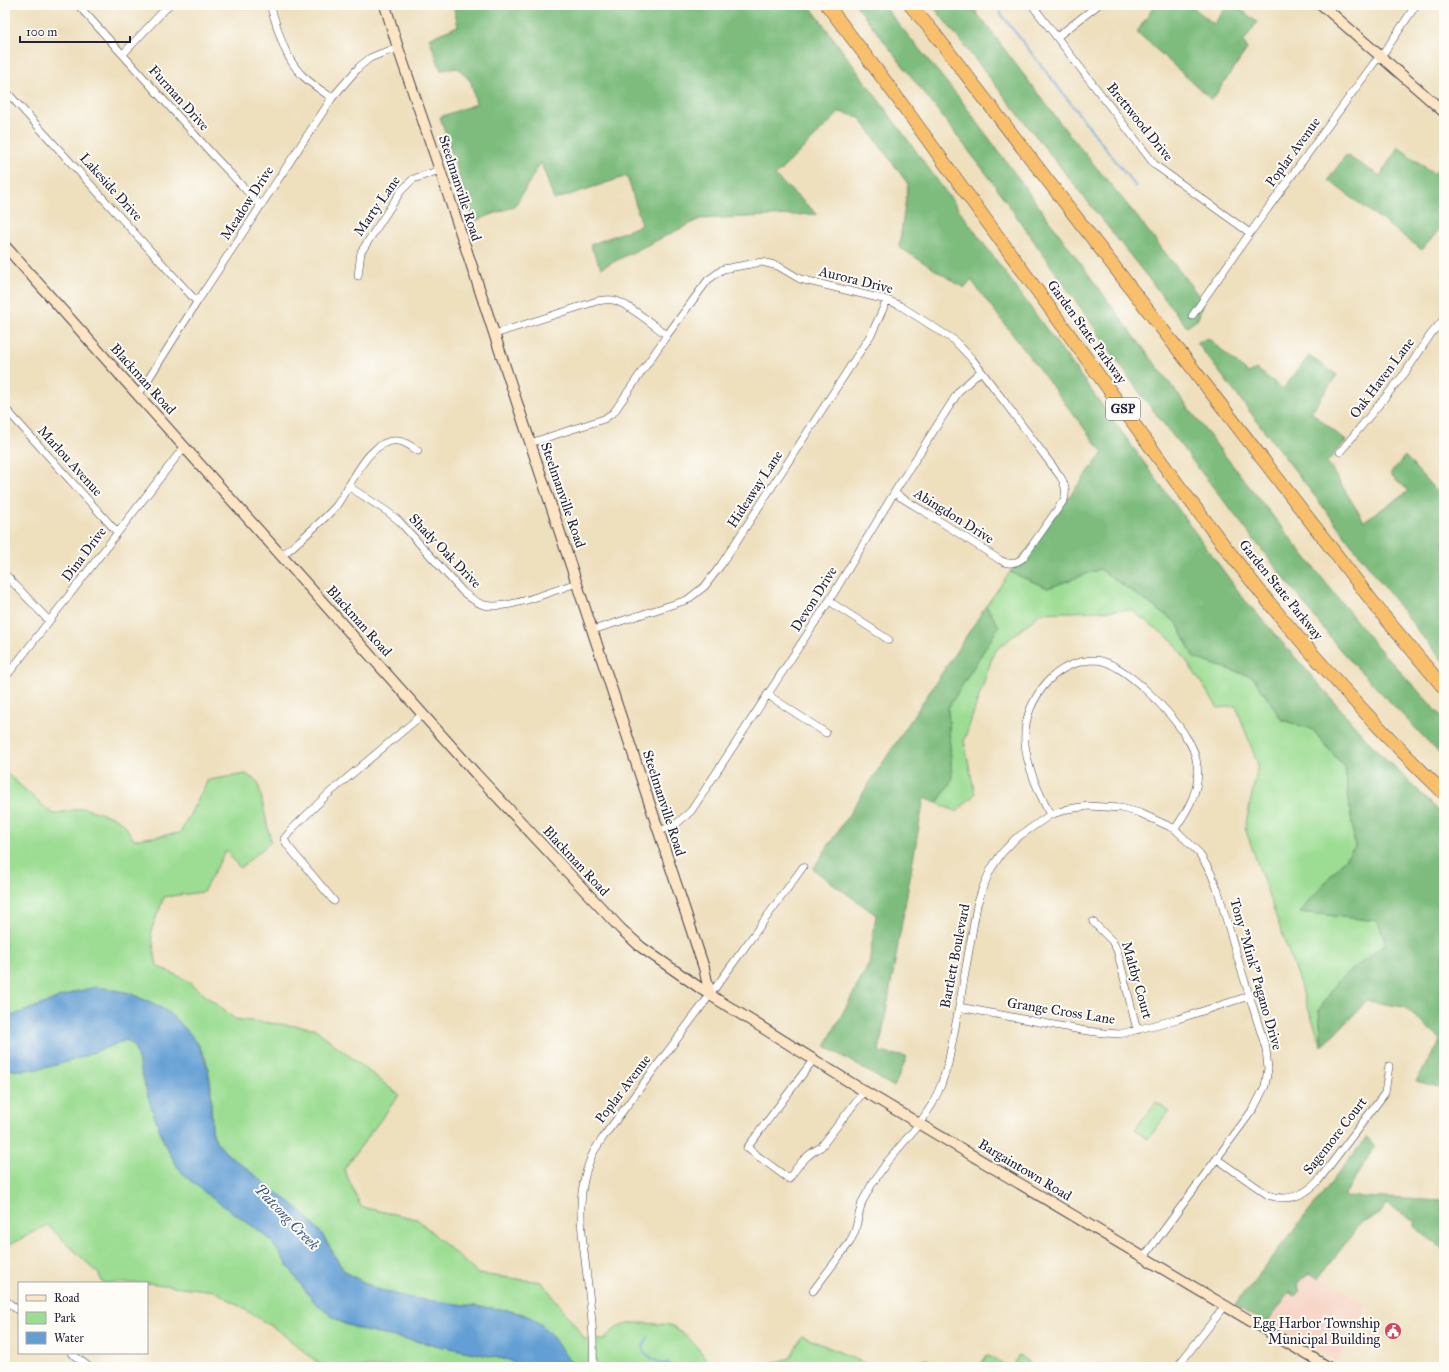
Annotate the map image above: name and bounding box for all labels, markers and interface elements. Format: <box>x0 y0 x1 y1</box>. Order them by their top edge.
scale bar <box>20 18 130 44</box>
text: 100 m <box>26 25 57 39</box>
street label: Furman Drive <box>145 62 213 134</box>
street label: Brettwood Drive <box>1103 79 1177 165</box>
street label: Poplar Avenue <box>1262 114 1324 190</box>
street label: Steelmanville Road <box>435 133 485 243</box>
street label: Lakeside Drive <box>76 149 146 225</box>
street label: Meadow Drive <box>217 163 277 243</box>
street label: Marty Lane <box>350 172 404 239</box>
street label: Aurora Drive <box>816 262 895 297</box>
street label: Garden State Parkway <box>1044 277 1131 388</box>
street label: Oak Haven Lane <box>1346 334 1418 422</box>
street label: Blackman Road <box>107 340 179 418</box>
road number: GSP <box>1106 398 1140 420</box>
street label: Marlou Avenue <box>34 422 106 500</box>
street label: Steelmanville Road <box>537 440 589 550</box>
street label: Hideaway Lane <box>724 447 786 531</box>
street label: Abingdon Drive <box>910 484 997 547</box>
street label: Shady Oak Drive <box>405 510 485 592</box>
street label: Dina Drive <box>58 523 110 585</box>
street label: Garden State Parkway <box>1235 536 1327 644</box>
street label: Devon Drive <box>787 563 841 635</box>
street label: Blackman Road <box>323 582 395 660</box>
street label: Steelmanville Road <box>639 748 689 858</box>
street label: Blackman Road <box>539 822 613 900</box>
street label: Tony "Mink" Pagano Drive <box>1226 896 1286 1052</box>
street label: Bartlett Boulevard <box>937 902 973 1010</box>
street label: Maltby Court <box>1118 939 1156 1021</box>
street label: Grange Cross Lane <box>1006 994 1116 1028</box>
street label: Poplar Avenue <box>592 1051 654 1127</box>
street label: Sagemore Court <box>1300 1094 1371 1178</box>
street label: Bargaintown Road <box>975 1135 1075 1205</box>
water label: Patcong Creek <box>251 1180 323 1254</box>
legend <box>18 1282 148 1354</box>
text: Road <box>54 1291 80 1305</box>
text: Park <box>54 1311 76 1325</box>
place label: Egg Harbor Township Municipal Building <box>1252 1315 1380 1348</box>
public building icon: Egg Harbor Township Municipal Building <box>1383 1321 1403 1341</box>
text: Water <box>54 1331 84 1345</box>

